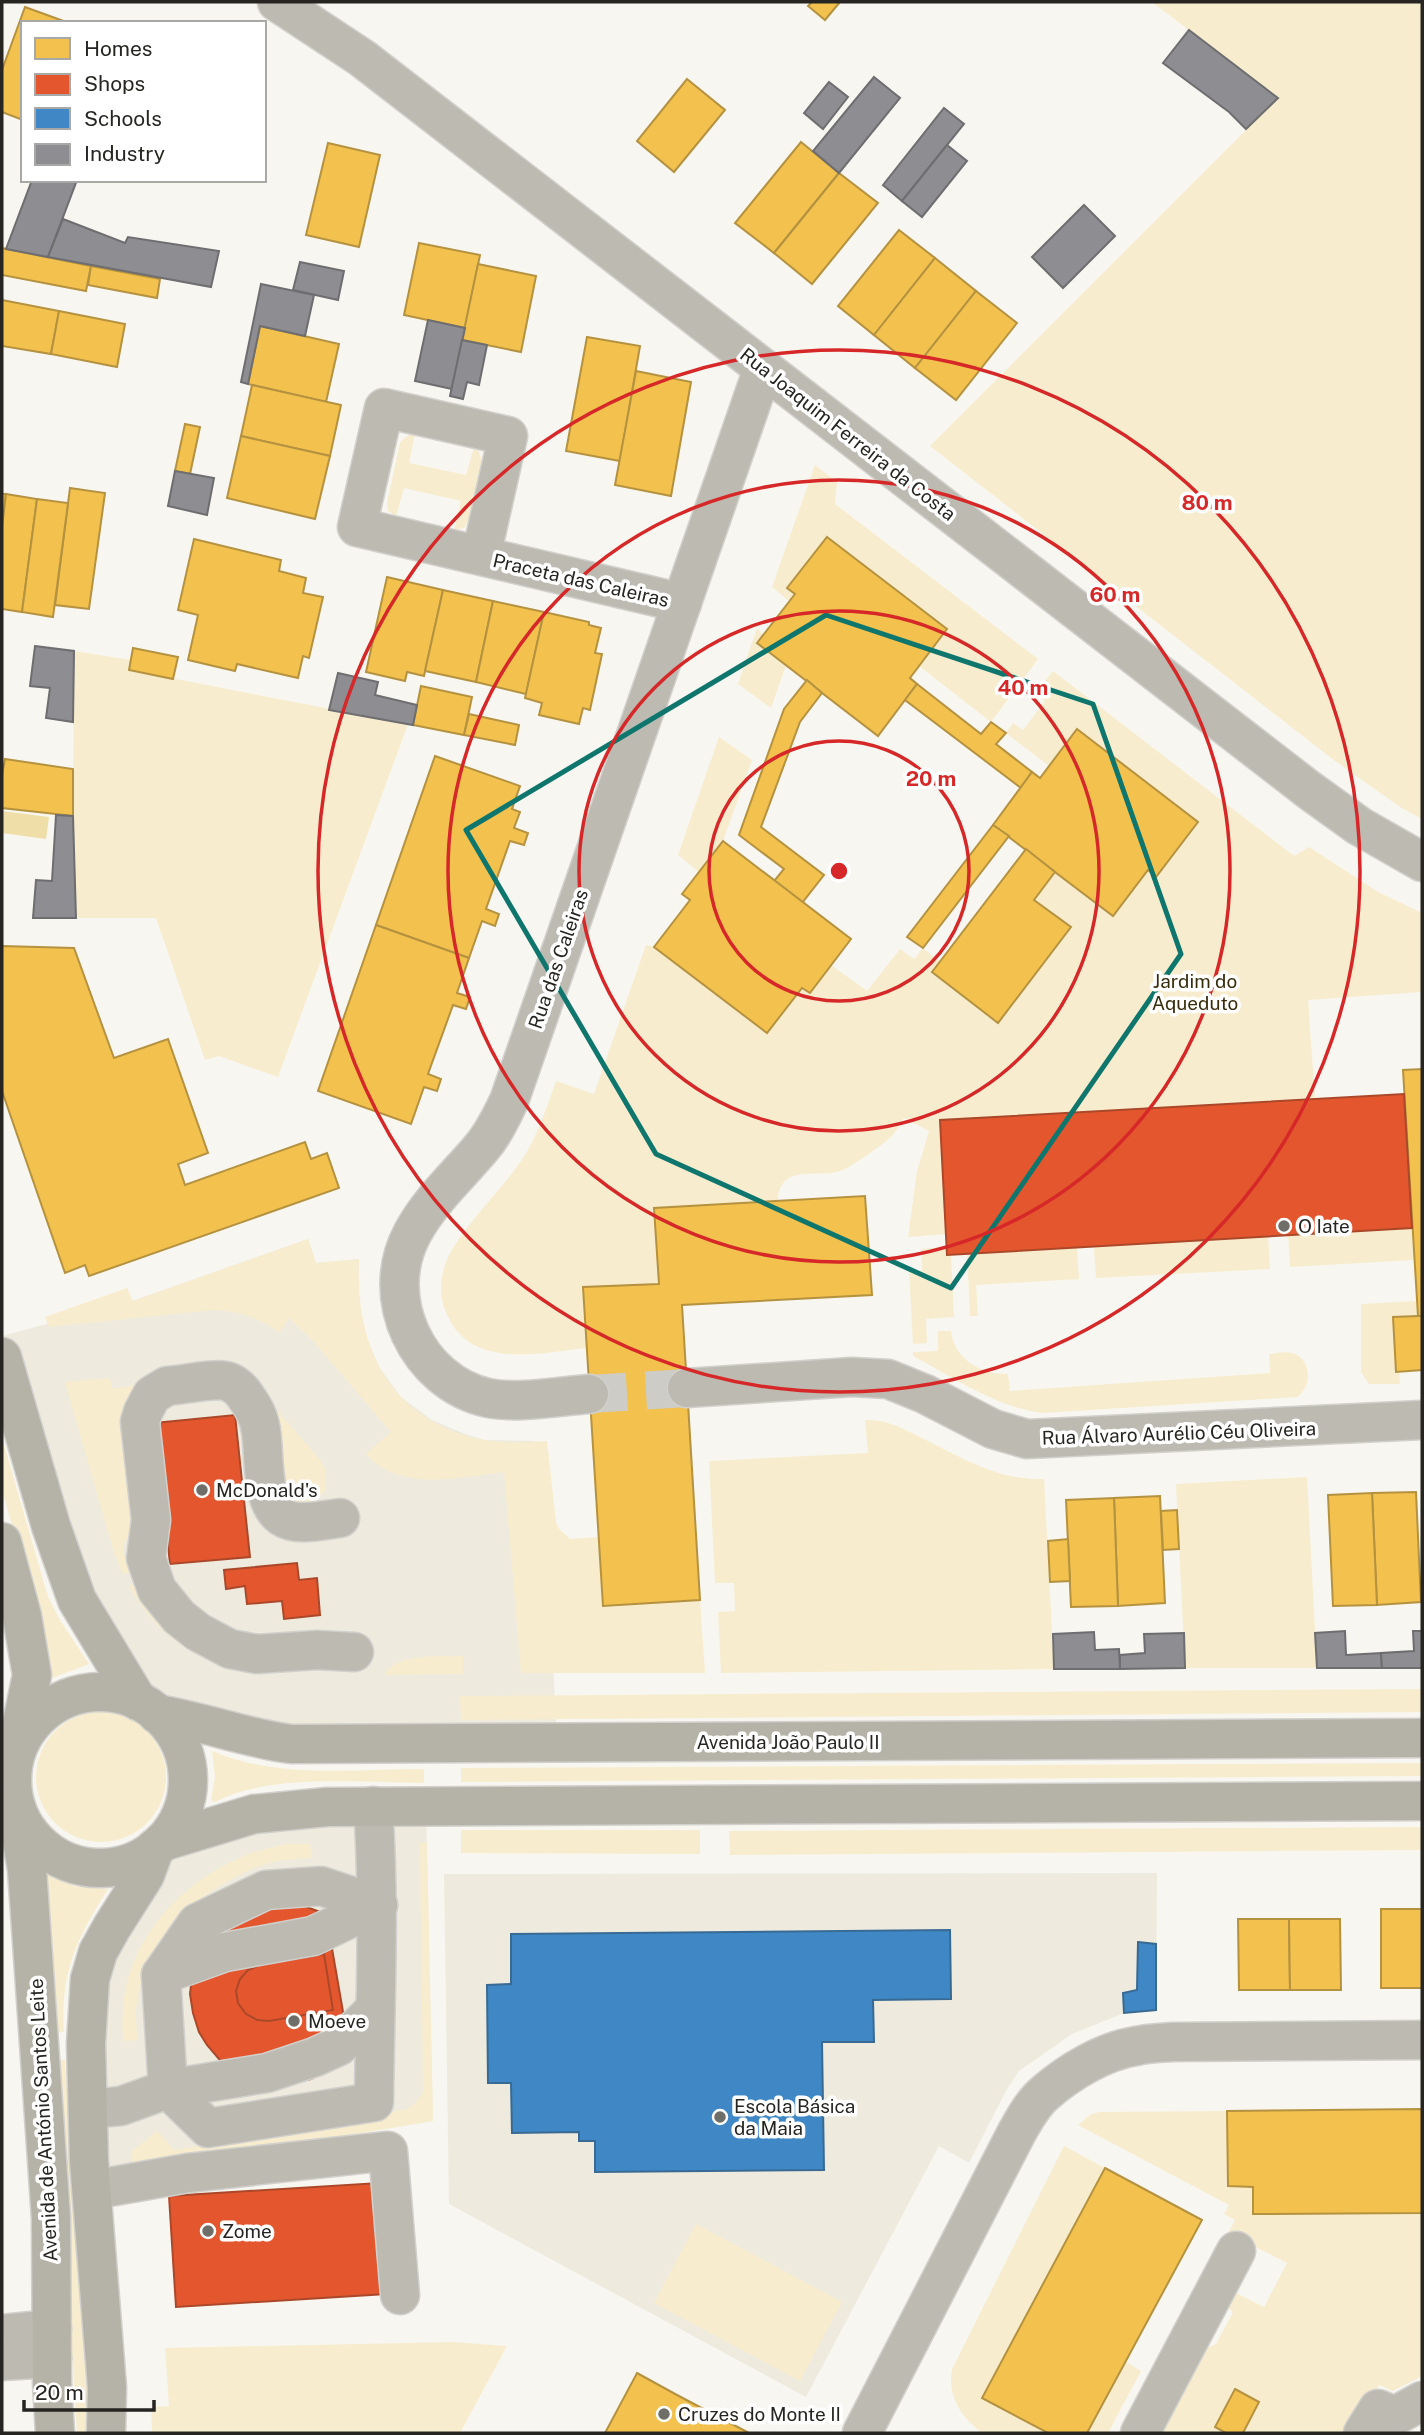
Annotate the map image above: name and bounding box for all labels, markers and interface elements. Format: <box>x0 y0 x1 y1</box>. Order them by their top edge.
legend <box>21 21 266 182</box>
text: Homes <box>84 36 152 61</box>
text: Shops <box>84 71 145 96</box>
text: Schools <box>84 106 162 131</box>
text: Industry <box>84 141 165 166</box>
street label: Rua Joaquim Ferreira da Costa <box>736 343 960 525</box>
text: 80 m <box>1181 490 1233 515</box>
street label: Praceta das Caleiras <box>491 549 671 611</box>
text: 60 m <box>1090 582 1140 607</box>
text: 40 m <box>998 675 1048 700</box>
text: 20 m <box>906 766 956 791</box>
centre of rings <box>827 859 851 883</box>
street label: Rua das Caleiras <box>524 886 592 1032</box>
park label: Jardim do Aqueduto <box>1152 970 1238 1014</box>
place label: O Iate <box>1298 1215 1350 1237</box>
marker: O Iate <box>1276 1218 1292 1234</box>
street label: Rua Álvaro Aurélio Céu Oliveira <box>1041 1417 1317 1449</box>
place label: McDonald's <box>216 1479 318 1501</box>
marker: McDonald's <box>194 1482 210 1498</box>
street label: Avenida João Paulo II <box>696 1731 880 1753</box>
street label: Avenida de António Santos Leite <box>25 1978 61 2262</box>
place label: Moeve <box>308 2010 366 2032</box>
marker: Moeve <box>286 2013 302 2029</box>
place label: Escola Básica da Maia <box>734 2095 855 2139</box>
marker: Escola Básica da Maia <box>712 2109 728 2125</box>
place label: Zome <box>222 2220 272 2242</box>
marker: Zome <box>200 2223 216 2239</box>
scale bar <box>24 2368 154 2412</box>
text: 20 m <box>35 2380 84 2405</box>
place label: Cruzes do Monte II <box>678 2403 841 2425</box>
marker: Cruzes do Monte II <box>656 2406 672 2422</box>

